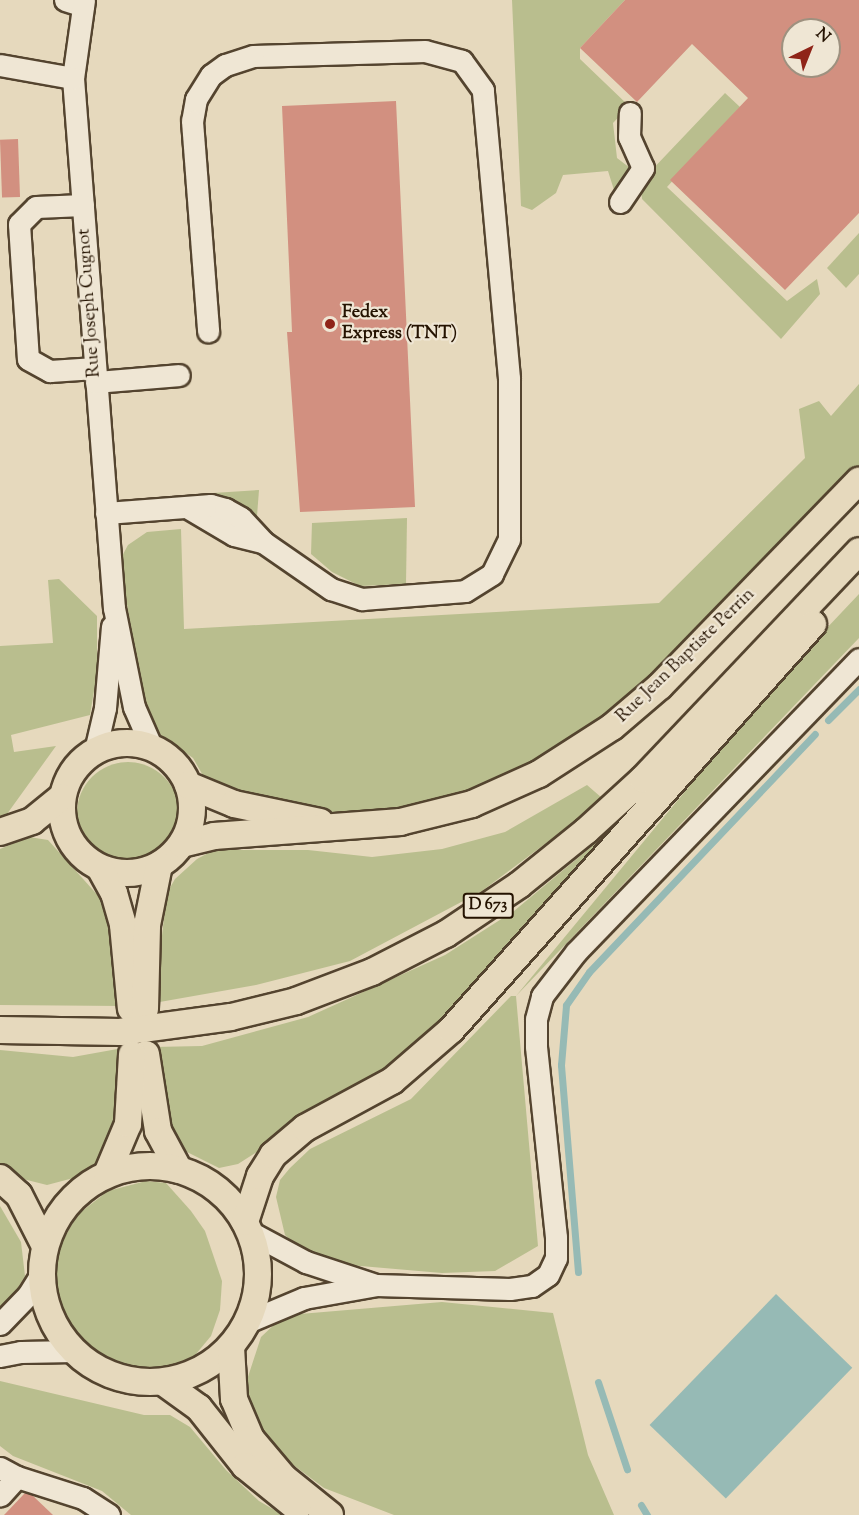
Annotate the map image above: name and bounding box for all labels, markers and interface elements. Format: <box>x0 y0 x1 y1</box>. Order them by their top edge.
north arrow <box>781 18 841 78</box>
text: N <box>810 23 835 49</box>
street label: Rue Joseph Cugnot <box>74 228 106 378</box>
place label: Fedex Express (TNT) <box>342 303 457 346</box>
marker: Fedex Express (TNT) <box>323 317 337 331</box>
street label: Rue Jean Baptiste Perrin <box>612 584 760 728</box>
road number: D 673 <box>462 893 514 919</box>

